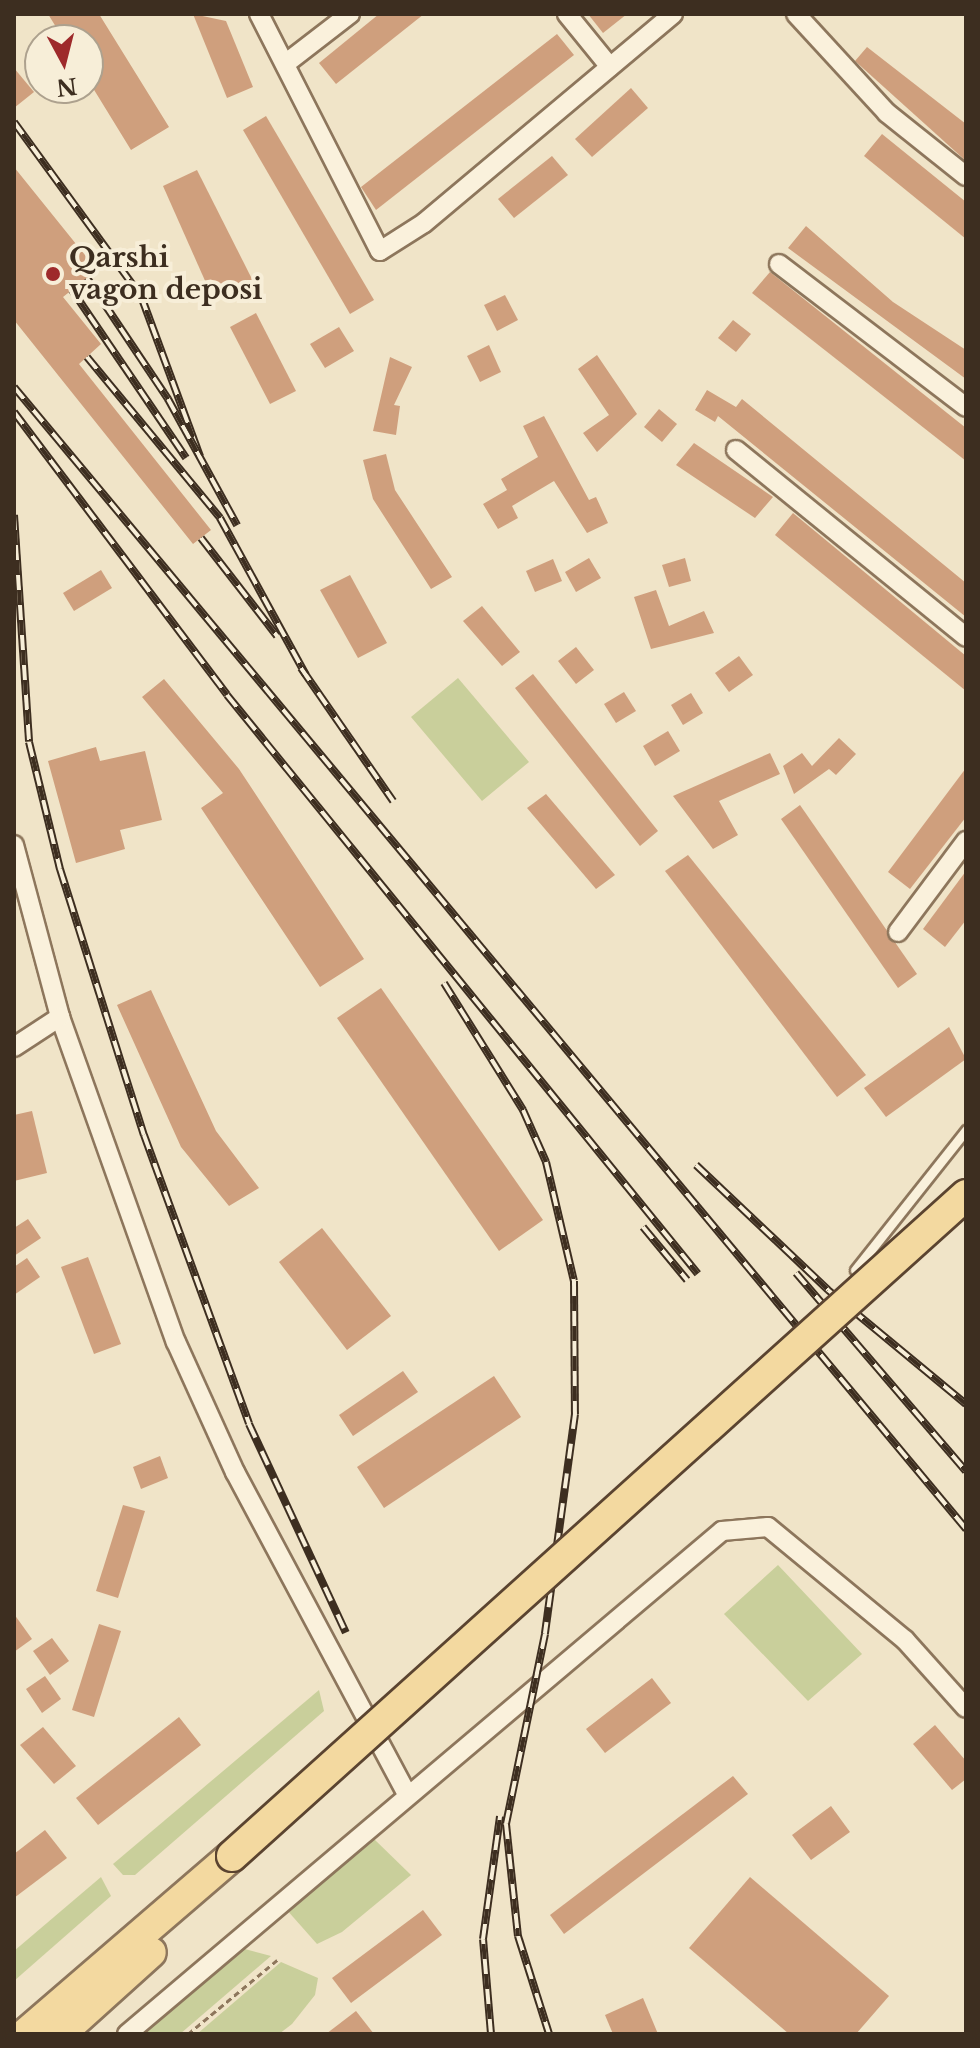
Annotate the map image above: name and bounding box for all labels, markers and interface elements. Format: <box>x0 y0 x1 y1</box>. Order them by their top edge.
north arrow <box>24 24 104 104</box>
text: N <box>55 72 79 101</box>
place label: Qarshi vagon deposi <box>69 241 262 307</box>
marker: Qarshi vagon deposi <box>44 265 62 283</box>

